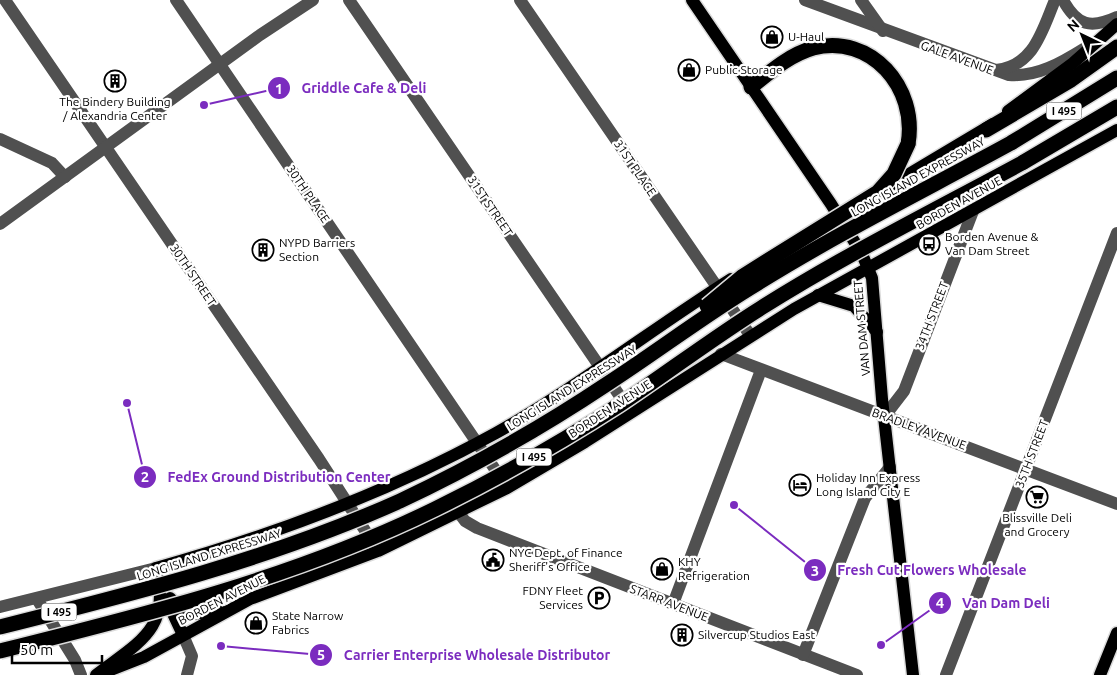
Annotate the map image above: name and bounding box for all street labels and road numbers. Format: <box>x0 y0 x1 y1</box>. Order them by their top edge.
street label: GALE AVENUE <box>919 38 996 77</box>
road number: I 495 <box>1046 102 1082 120</box>
street label: LONG ISLAND EXPRESSWAY <box>849 134 987 219</box>
street label: 31ST PLACE <box>612 137 659 198</box>
street label: 30TH PLACE <box>284 162 333 225</box>
street label: 31ST STREET <box>466 173 515 239</box>
street label: BORDEN AVENUE <box>914 173 1004 232</box>
street label: 30TH STREET <box>168 241 219 308</box>
street label: VAN DAM STREET <box>851 279 872 376</box>
street label: 34TH STREET <box>913 280 951 352</box>
street label: LONG ISLAND EXPRESSWAY <box>504 342 639 433</box>
street label: BORDEN AVENUE <box>566 377 654 440</box>
street label: BRADLEY AVENUE <box>870 405 968 452</box>
street label: 35TH STREET <box>1013 418 1051 490</box>
road number: I 495 <box>516 448 552 466</box>
street label: LONG ISLAND EXPRESSWAY <box>135 526 283 583</box>
street label: BORDEN AVENUE <box>176 572 268 627</box>
street label: STARR AVENUE <box>628 582 710 624</box>
road number: I 495 <box>42 604 76 620</box>

